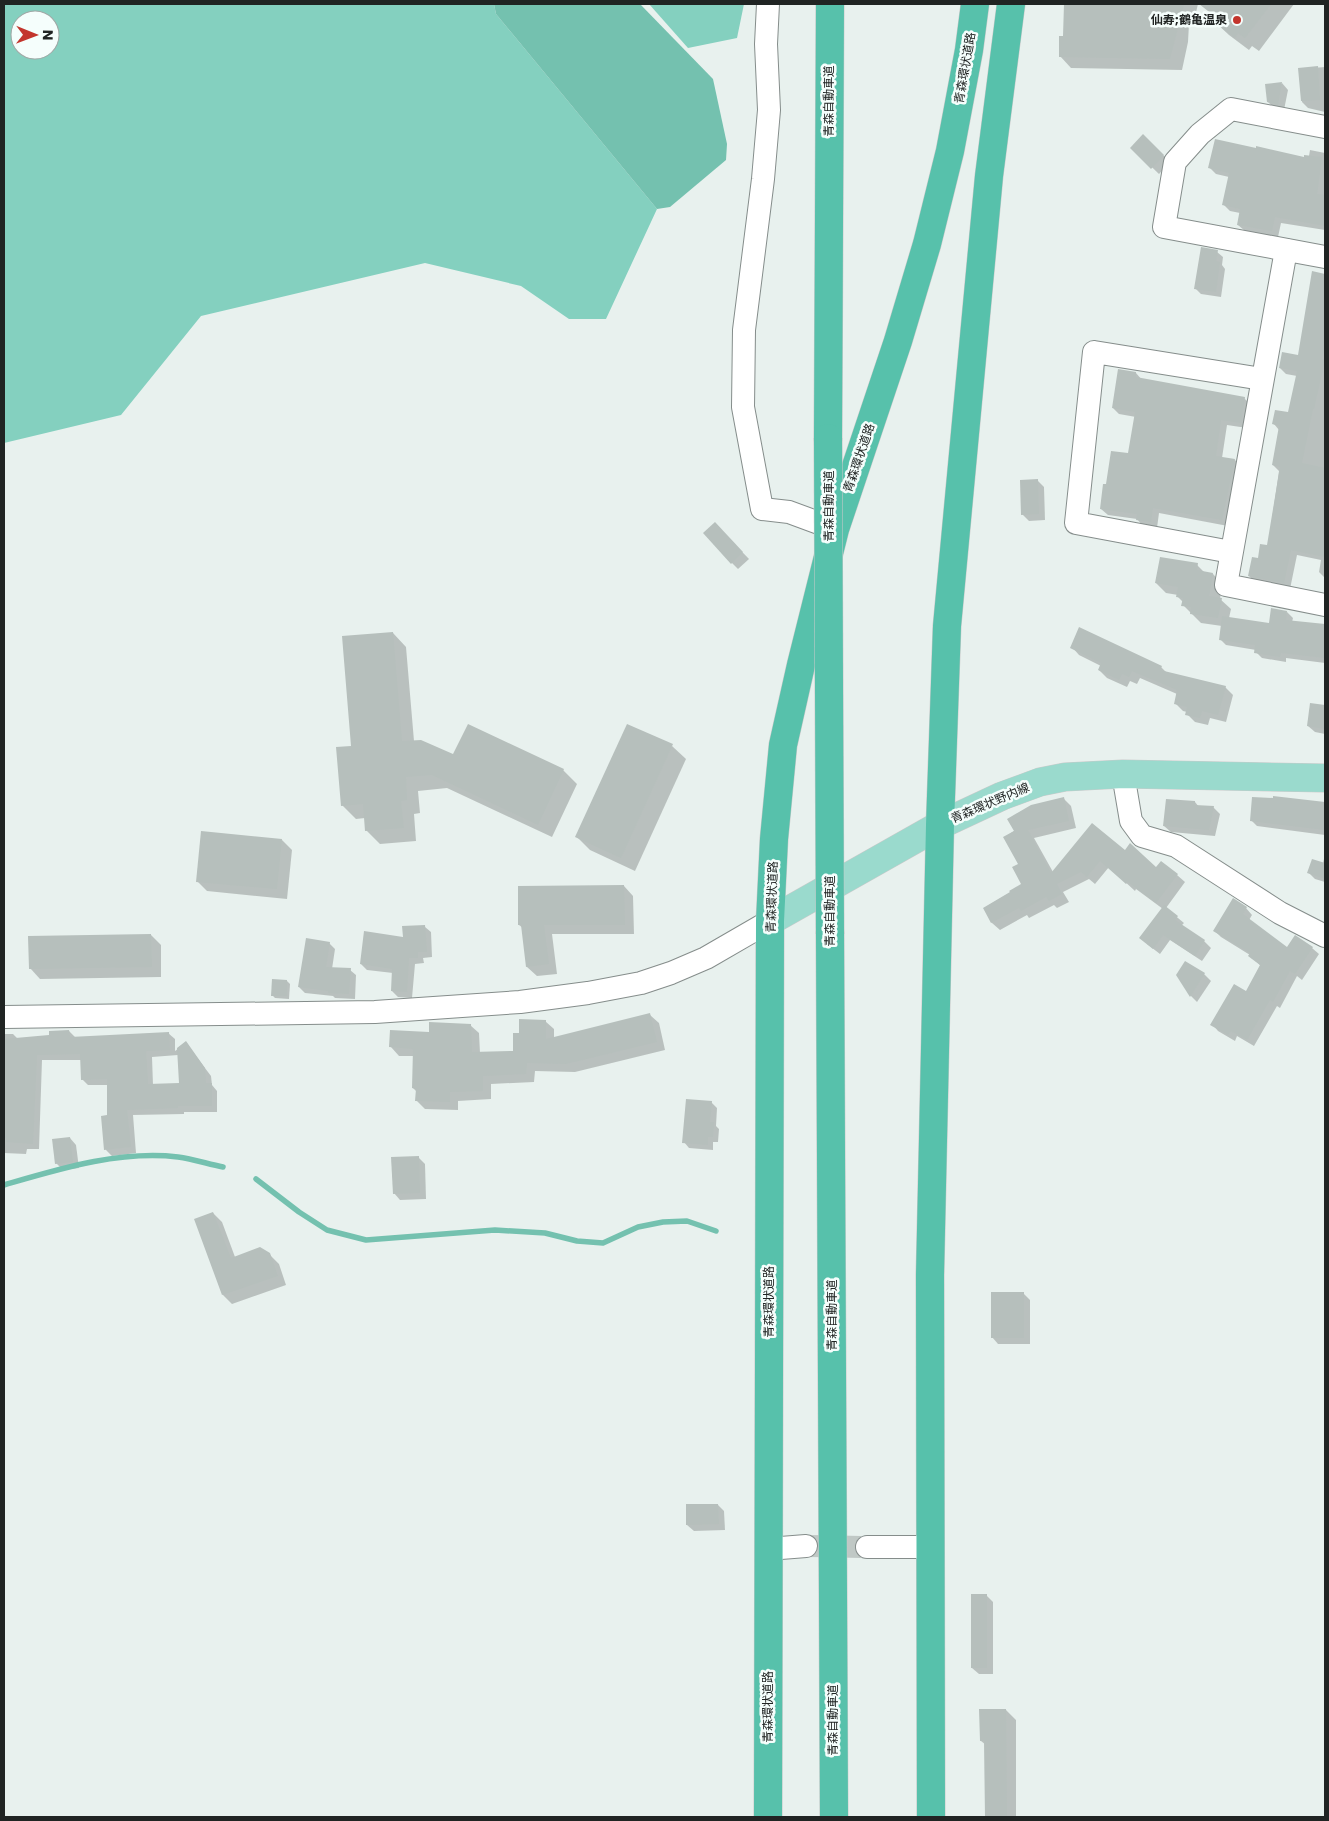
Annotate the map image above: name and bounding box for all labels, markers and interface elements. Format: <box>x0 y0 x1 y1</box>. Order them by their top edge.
north arrow <box>10 10 60 60</box>
place label: 仙寿;鶴亀温泉 <box>1151 11 1227 28</box>
marker: 仙寿;鶴亀温泉 <box>1231 14 1243 26</box>
text: N <box>38 30 58 41</box>
street label: 青森環状道路 <box>950 31 979 105</box>
street label: 青森自動車道 <box>820 65 837 137</box>
street label: 青森環状道路 <box>839 421 878 495</box>
street label: 青森自動車道 <box>820 470 837 542</box>
street label: 青森環状野内線 <box>948 778 1032 827</box>
street label: 青森環状道路 <box>762 861 781 933</box>
street label: 青森自動車道 <box>821 875 838 947</box>
street label: 青森環状道路 <box>760 1266 777 1338</box>
street label: 青森自動車道 <box>823 1279 840 1351</box>
street label: 青森環状道路 <box>759 1671 776 1743</box>
street label: 青森自動車道 <box>824 1684 841 1756</box>

